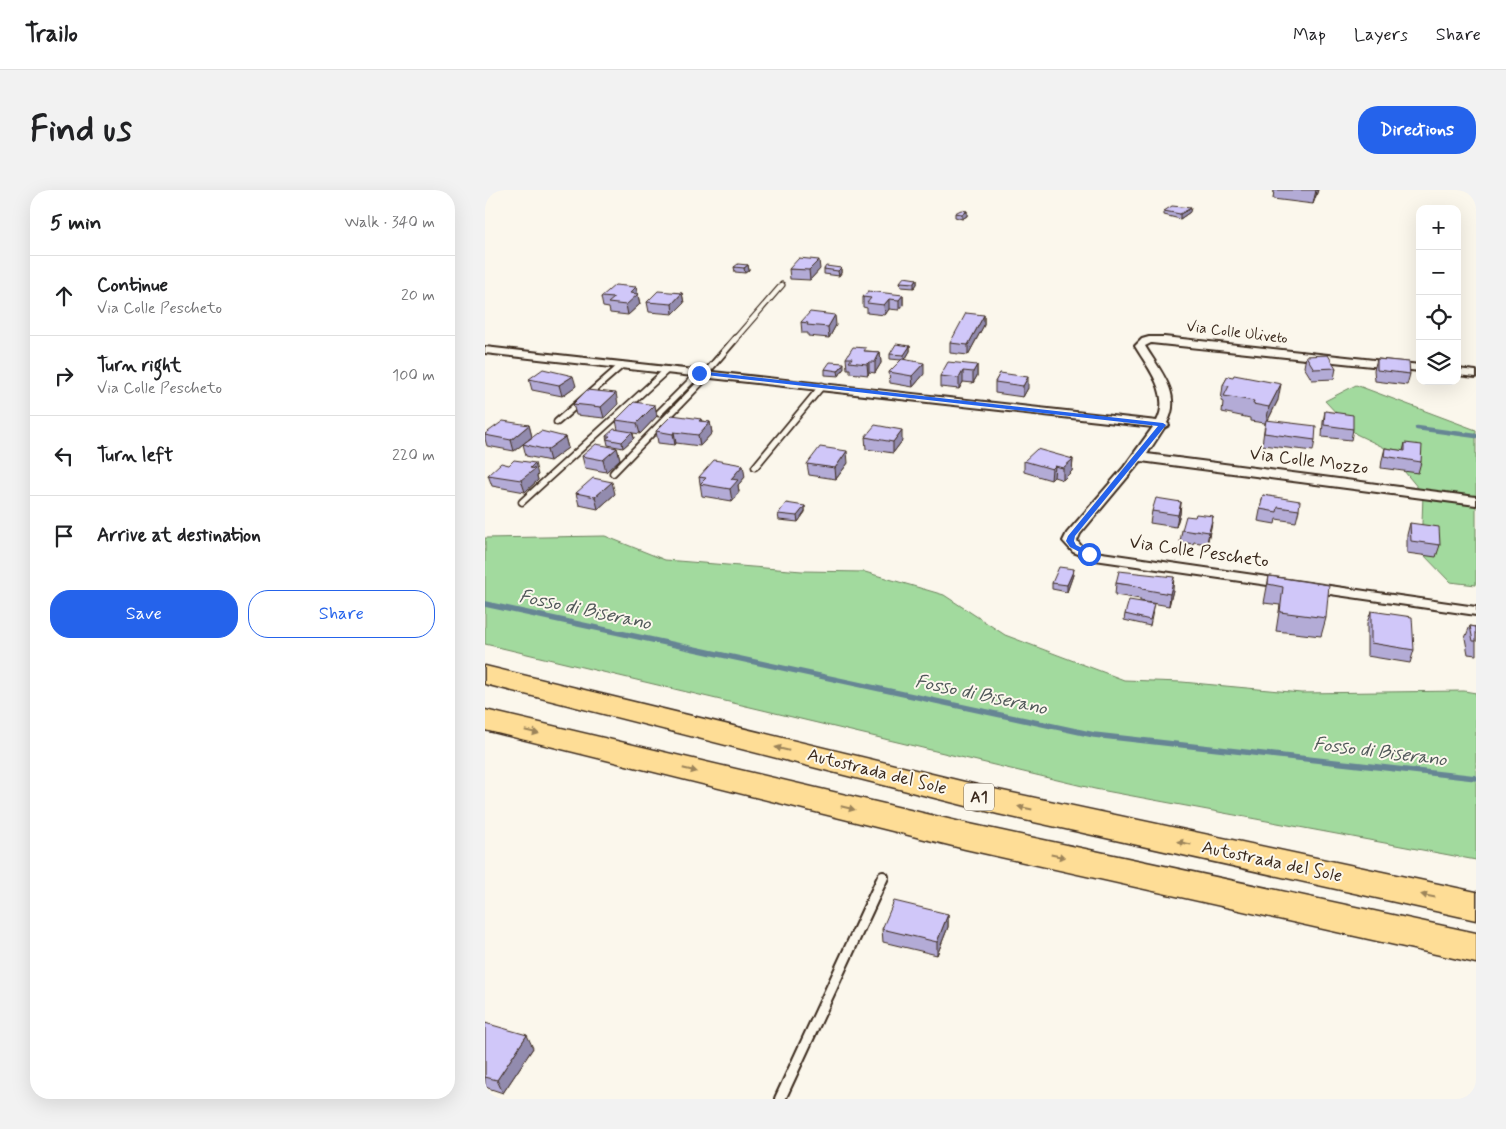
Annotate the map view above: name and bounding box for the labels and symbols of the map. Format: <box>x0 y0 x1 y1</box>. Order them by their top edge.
street label: Via Colle Uliveto <box>1185 317 1289 349</box>
route end <box>688 362 711 385</box>
street label: Via Colle Mozzo <box>1248 442 1370 480</box>
street label: Via Colle Pescheto <box>1128 530 1270 574</box>
route start <box>1078 543 1101 566</box>
water label: Fosso di Biserano <box>517 584 654 636</box>
water label: Fosso di Biserano <box>913 669 1050 721</box>
one-way arrow <box>525 728 540 736</box>
water label: Fosso di Biserano <box>1312 731 1449 773</box>
street label: Autostrada del Sole <box>805 743 949 801</box>
one-way arrow <box>775 745 790 753</box>
one-way arrow <box>683 766 698 774</box>
road number: A1 <box>964 784 994 810</box>
one-way arrow <box>841 804 856 812</box>
one-way arrow <box>1018 804 1033 812</box>
street label: Autostrada del Sole <box>1200 835 1344 889</box>
one-way arrow <box>1176 838 1192 846</box>
one-way arrow <box>1050 852 1065 860</box>
one-way arrow <box>1420 891 1436 899</box>

